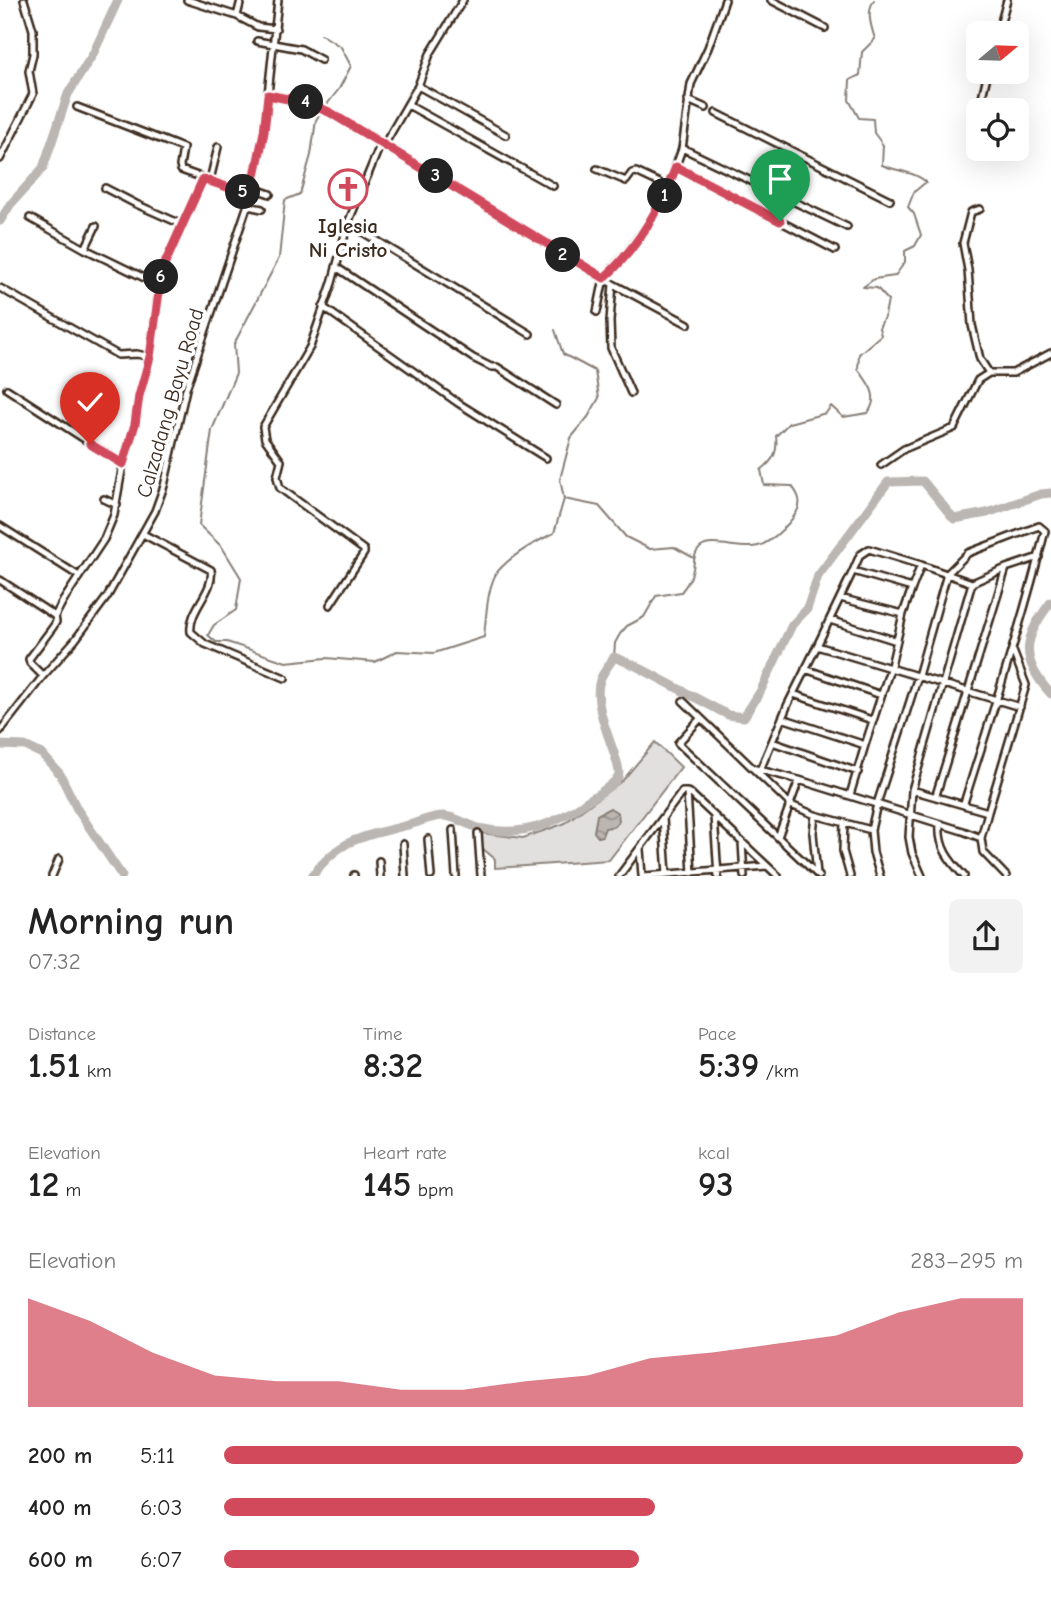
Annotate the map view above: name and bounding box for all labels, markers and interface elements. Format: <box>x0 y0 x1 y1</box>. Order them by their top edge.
north arrow <box>966 21 1029 84</box>
map controls <box>966 21 1029 161</box>
pin: 4 <box>288 84 324 119</box>
text: 4 <box>301 90 310 112</box>
button: locate <box>966 98 1029 161</box>
pin <box>750 149 810 221</box>
pin: 3 <box>418 158 453 194</box>
icon: arrive <box>761 160 799 198</box>
text: 3 <box>431 164 440 186</box>
church icon: Iglesia Ni Cristo <box>327 168 369 210</box>
pin: 5 <box>226 174 260 210</box>
pin: 1 <box>648 178 682 214</box>
text: 5 <box>237 180 248 202</box>
text: 1 <box>661 184 668 206</box>
place label: Iglesia Ni Cristo <box>309 214 387 262</box>
pin: 2 <box>546 238 580 272</box>
text: 2 <box>558 243 567 265</box>
pin: 6 <box>144 260 178 294</box>
text: 6 <box>156 265 165 287</box>
street label: Calzadang Bayu Road <box>131 306 209 500</box>
pin <box>60 372 120 444</box>
icon: check <box>71 383 109 421</box>
button: share <box>949 899 1023 973</box>
text: Morning run <box>28 900 234 944</box>
text: 07:32 <box>28 948 81 975</box>
text: Distance <box>28 1023 96 1045</box>
text: Time <box>363 1023 402 1045</box>
text: Pace <box>698 1023 736 1045</box>
text: 1.51 <box>28 1045 80 1086</box>
text: 8:32 <box>363 1045 423 1086</box>
text: 5:39 <box>698 1045 759 1086</box>
text: km <box>80 1060 112 1082</box>
text: /km <box>759 1060 799 1082</box>
text: Elevation <box>28 1142 101 1164</box>
text: Heart rate <box>363 1142 447 1164</box>
text: kcal <box>698 1142 730 1164</box>
text: 12 <box>28 1164 59 1205</box>
text: 145 <box>363 1164 411 1205</box>
text: 93 <box>698 1164 734 1205</box>
text: m <box>59 1179 81 1201</box>
text: bpm <box>411 1179 454 1201</box>
text: Elevation <box>28 1247 116 1274</box>
text: 283–295 m <box>910 1247 1023 1274</box>
text: 200 m <box>28 1442 92 1469</box>
text: 5:11 <box>140 1442 175 1469</box>
text: 400 m <box>28 1494 92 1521</box>
text: 6:03 <box>140 1494 182 1521</box>
text: 600 m <box>28 1546 93 1573</box>
text: 6:07 <box>140 1546 182 1573</box>

